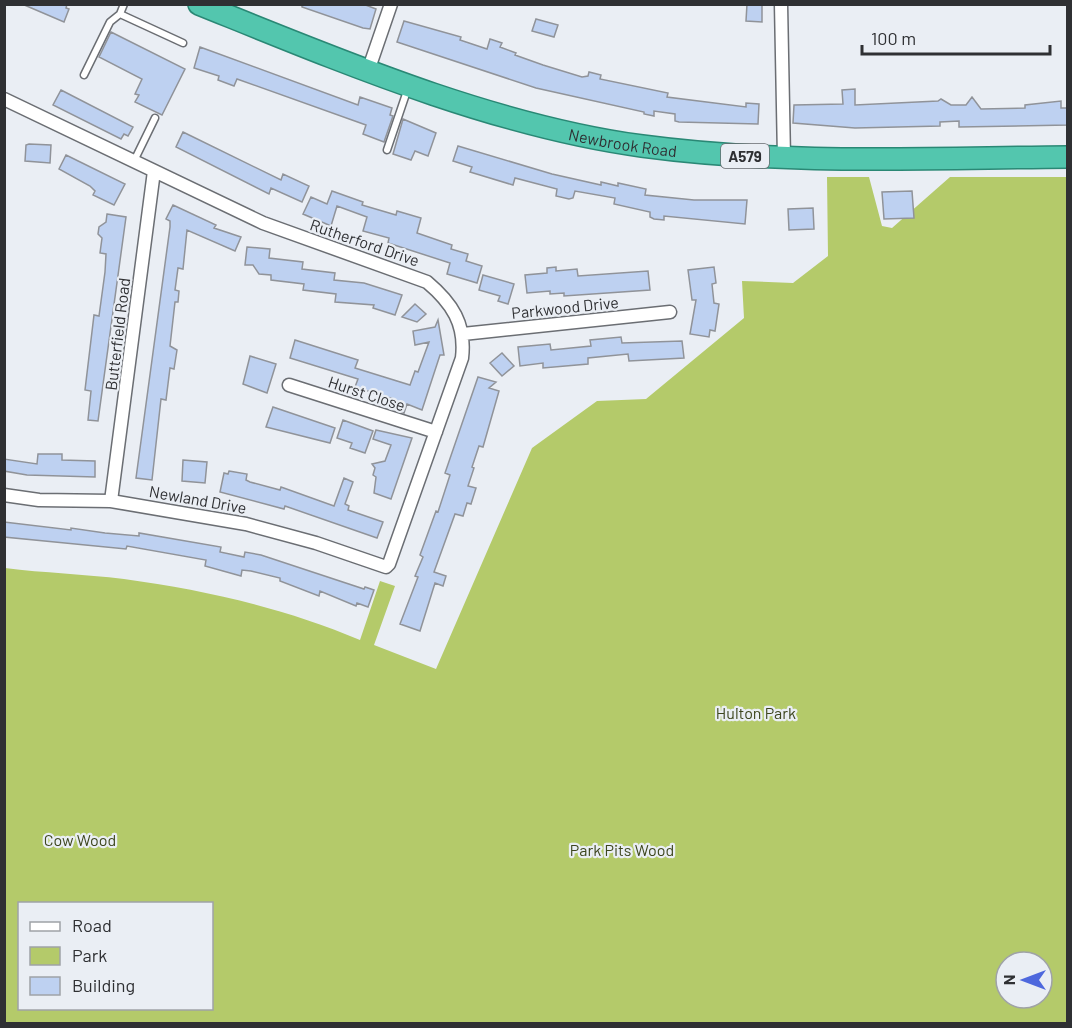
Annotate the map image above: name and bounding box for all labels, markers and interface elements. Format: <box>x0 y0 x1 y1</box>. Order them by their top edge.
scale bar <box>862 18 1050 56</box>
text: 100 m <box>871 27 916 49</box>
street label: Newbrook Road <box>567 124 678 160</box>
road number: A579 <box>721 144 769 168</box>
street label: Rutherford Drive <box>308 214 422 270</box>
street label: Butterfield Road <box>101 277 133 391</box>
street label: Parkwood Drive <box>510 292 620 322</box>
street label: Hurst Close <box>326 372 408 414</box>
street label: Newland Drive <box>148 481 248 517</box>
park label: Hulton Park <box>716 703 796 722</box>
park label: Cow Wood <box>44 830 116 849</box>
park label: Park Pits Wood <box>570 840 674 859</box>
legend <box>18 902 213 1010</box>
text: Road <box>72 914 112 936</box>
text: Park <box>72 944 107 966</box>
north arrow <box>994 950 1054 1010</box>
text: Building <box>72 974 135 996</box>
text: N <box>999 975 1018 985</box>

